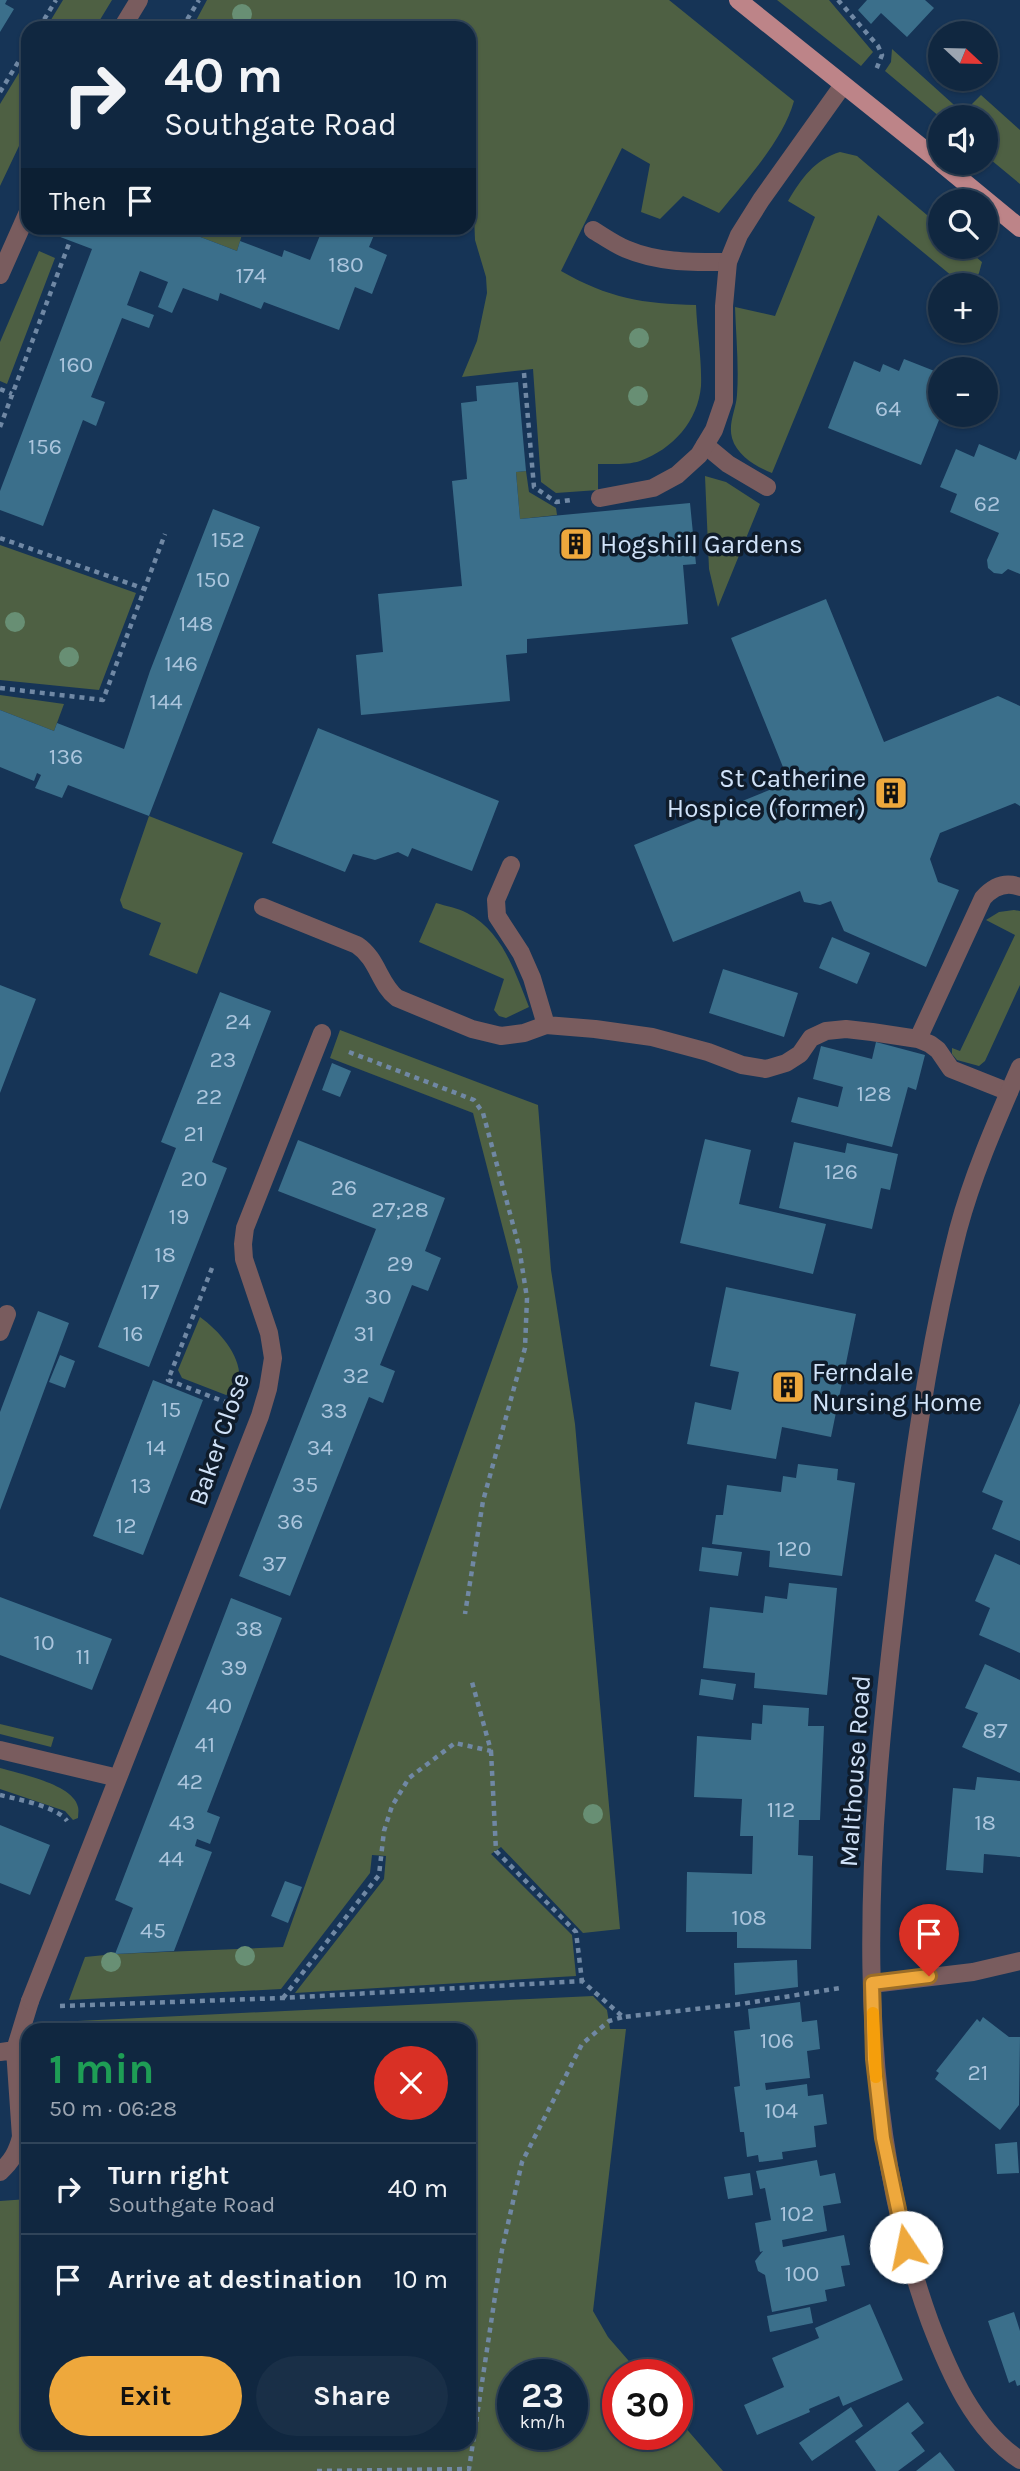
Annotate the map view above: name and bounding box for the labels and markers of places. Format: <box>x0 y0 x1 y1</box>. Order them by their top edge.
building icon: Hogshill Gardens <box>557 525 595 563</box>
place label: Hogshill Gardens <box>600 529 803 560</box>
place label: St Catherine Hospice (former) <box>667 763 866 824</box>
building icon: St Catherine Hospice (former) <box>872 774 910 812</box>
place label: Ferndale Nursing Home <box>812 1357 982 1418</box>
building icon: Ferndale Nursing Home <box>769 1368 807 1406</box>
pin <box>899 1904 959 1976</box>

